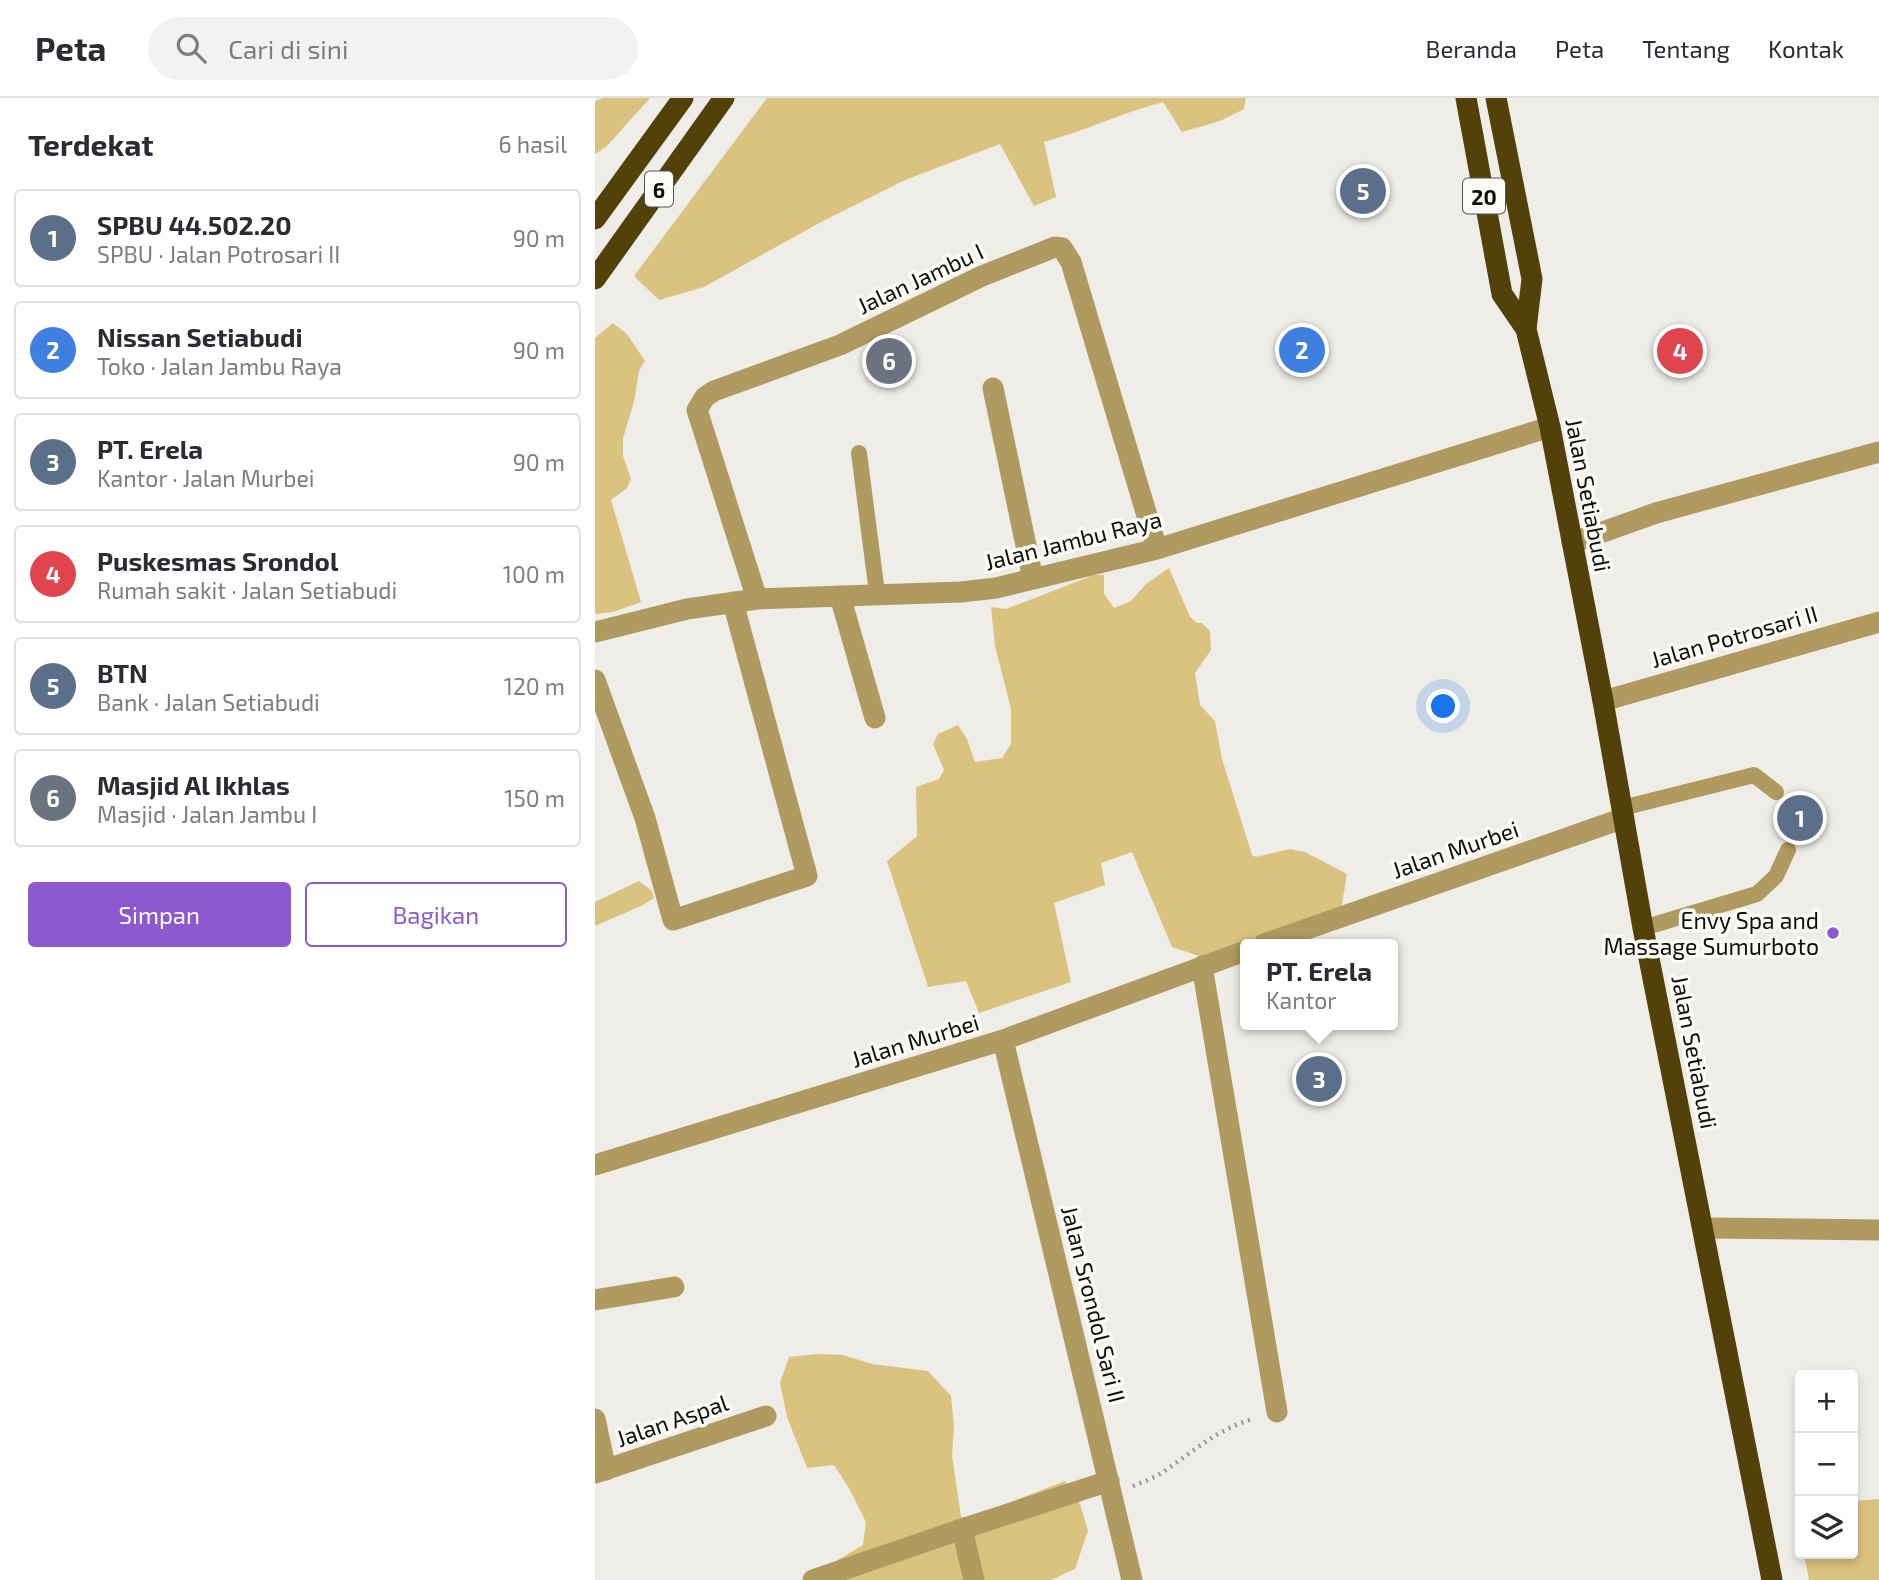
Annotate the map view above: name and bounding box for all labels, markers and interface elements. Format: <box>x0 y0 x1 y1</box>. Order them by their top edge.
search box <box>148 17 638 80</box>
text: Peta <box>35 28 106 68</box>
icon: search <box>172 29 210 67</box>
text: Cari di sini <box>228 33 348 64</box>
text: Beranda <box>1426 34 1517 63</box>
text: Peta <box>1555 34 1604 63</box>
text: Tentang <box>1642 34 1730 63</box>
text: Kontak <box>1768 34 1844 63</box>
text: Terdekat <box>28 126 154 162</box>
text: 6 hasil <box>499 130 567 158</box>
pin: 5 <box>1340 165 1386 217</box>
road number: 6 <box>645 172 673 206</box>
road number: 20 <box>1463 178 1505 214</box>
text: SPBU 44.502.20 <box>97 209 292 240</box>
text: 1 <box>48 224 58 252</box>
text: 90 m <box>513 224 565 252</box>
street label: Jalan Jambu I <box>852 237 988 319</box>
text: SPBU · Jalan Potrosari II <box>97 240 340 268</box>
text: Nissan Setiabudi <box>97 321 303 352</box>
pin: 2 <box>1279 324 1325 376</box>
pin: 4 <box>1657 325 1703 377</box>
pin: 6 <box>866 335 912 387</box>
text: 2 <box>46 336 60 364</box>
text: 90 m <box>513 336 565 364</box>
text: Toko · Jalan Jambu Raya <box>97 352 342 380</box>
street label: Jalan Setiabudi <box>1560 416 1618 574</box>
text: PT. Erela <box>97 433 203 464</box>
text: 3 <box>46 448 60 476</box>
text: 90 m <box>513 448 565 476</box>
text: Kantor · Jalan Murbei <box>97 464 314 492</box>
street label: Jalan Jambu Raya <box>982 504 1164 576</box>
text: Puskesmas Srondol <box>97 545 338 576</box>
text: 4 <box>46 560 60 588</box>
text: 100 m <box>503 560 565 588</box>
text: Rumah sakit · Jalan Setiabudi <box>97 576 397 604</box>
street label: Jalan Potrosari II <box>1647 599 1821 673</box>
text: BTN <box>97 657 148 688</box>
text: 5 <box>47 672 59 700</box>
text: 120 m <box>504 672 565 700</box>
text: Bank · Jalan Setiabudi <box>97 688 320 716</box>
your location <box>1426 689 1460 723</box>
text: Masjid Al Ikhlas <box>97 769 290 800</box>
text: 6 <box>46 784 60 812</box>
text: 150 m <box>504 784 565 812</box>
pin: 1 <box>1777 792 1823 844</box>
text: Masjid · Jalan Jambu I <box>97 800 317 828</box>
street label: Jalan Murbei <box>1388 814 1522 884</box>
button: Simpan <box>28 882 291 947</box>
button: Bagikan <box>305 882 567 947</box>
place label: Envy Spa and Massage Sumurboto <box>1604 906 1819 960</box>
marker: Envy Spa and Massage Sumurboto <box>1825 925 1841 941</box>
popup <box>1240 939 1398 1030</box>
text: PT. Erela <box>1266 955 1372 986</box>
street label: Jalan Setiabudi <box>1666 973 1724 1131</box>
text: Kantor <box>1266 986 1337 1014</box>
street label: Jalan Murbei <box>848 1007 982 1073</box>
pin: 3 <box>1296 1053 1342 1105</box>
street label: Jalan Srondol Sari II <box>1056 1203 1132 1405</box>
map controls <box>1795 1370 1858 1559</box>
button: + <box>1795 1370 1858 1433</box>
street label: Jalan Aspal <box>612 1388 732 1452</box>
button: − <box>1795 1433 1858 1496</box>
button: layers <box>1795 1496 1858 1559</box>

